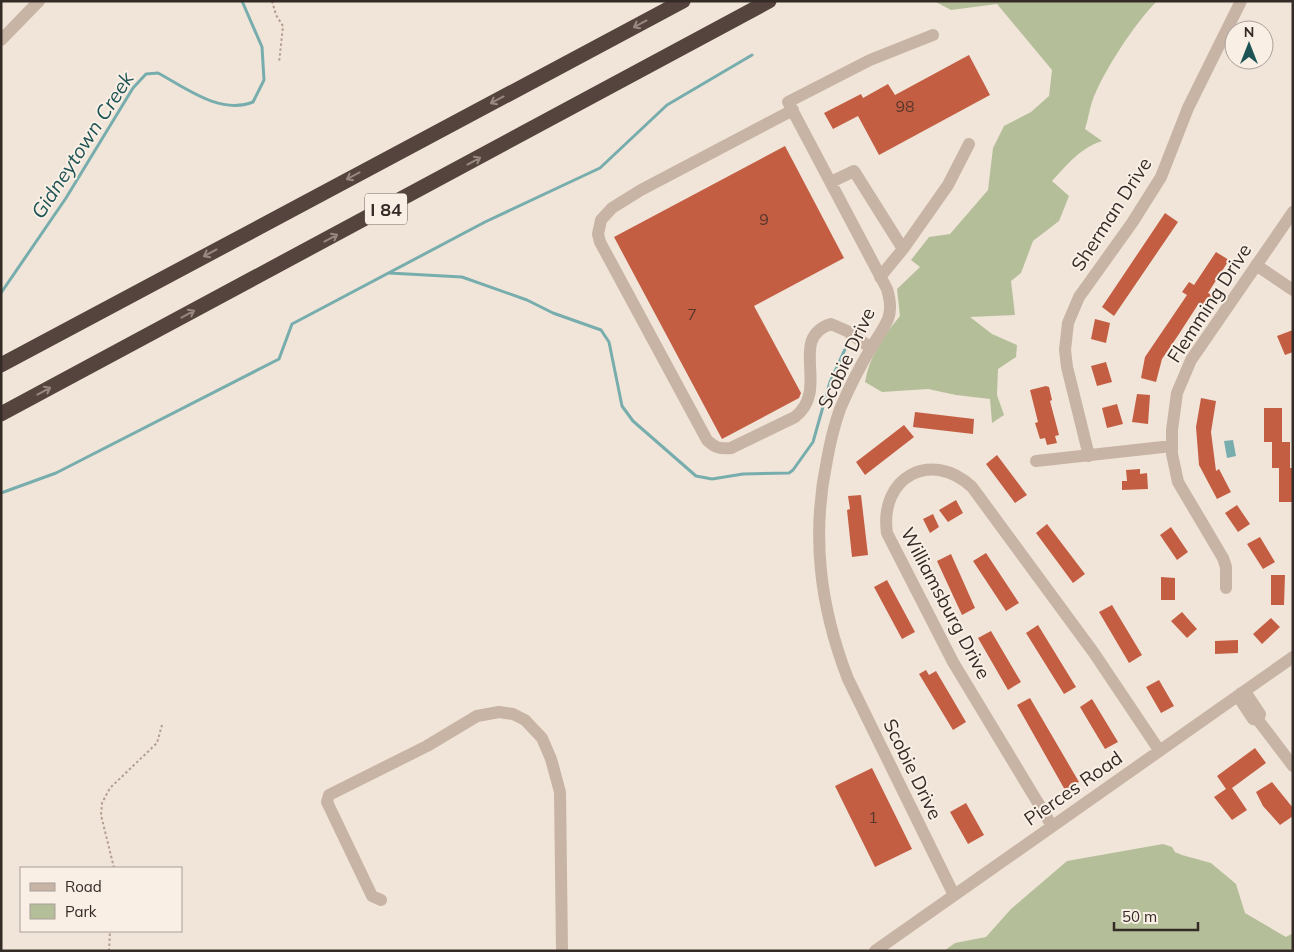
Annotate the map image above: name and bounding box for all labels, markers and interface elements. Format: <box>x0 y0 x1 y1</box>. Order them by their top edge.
one-way arrow <box>633 19 648 29</box>
north arrow <box>1224 20 1274 70</box>
text: N <box>1244 23 1254 41</box>
water label: Gidneytown Creek <box>25 66 139 223</box>
one-way arrow <box>489 95 504 105</box>
house number: 98 <box>895 96 915 116</box>
street label: Sherman Drive <box>1065 153 1157 275</box>
one-way arrow <box>467 156 482 166</box>
one-way arrow <box>347 172 361 182</box>
road number: I 84 <box>365 193 407 224</box>
house number: 9 <box>759 209 769 229</box>
one-way arrow <box>324 233 339 243</box>
street label: Flemming Drive <box>1162 239 1256 367</box>
one-way arrow <box>203 249 218 258</box>
house number: 7 <box>687 304 697 324</box>
street label: Scobie Drive <box>812 304 880 412</box>
one-way arrow <box>180 309 195 319</box>
one-way arrow <box>37 386 52 396</box>
street label: Williamsburg Drive <box>896 523 996 683</box>
street label: Scobie Drive <box>878 715 948 823</box>
street label: Pierces Road <box>1019 745 1127 831</box>
house number: 1 <box>868 807 878 827</box>
legend <box>20 867 182 932</box>
text: Road <box>65 877 102 896</box>
scale bar <box>1114 900 1198 932</box>
text: Park <box>65 902 97 921</box>
text: 50 m <box>1122 907 1157 926</box>

